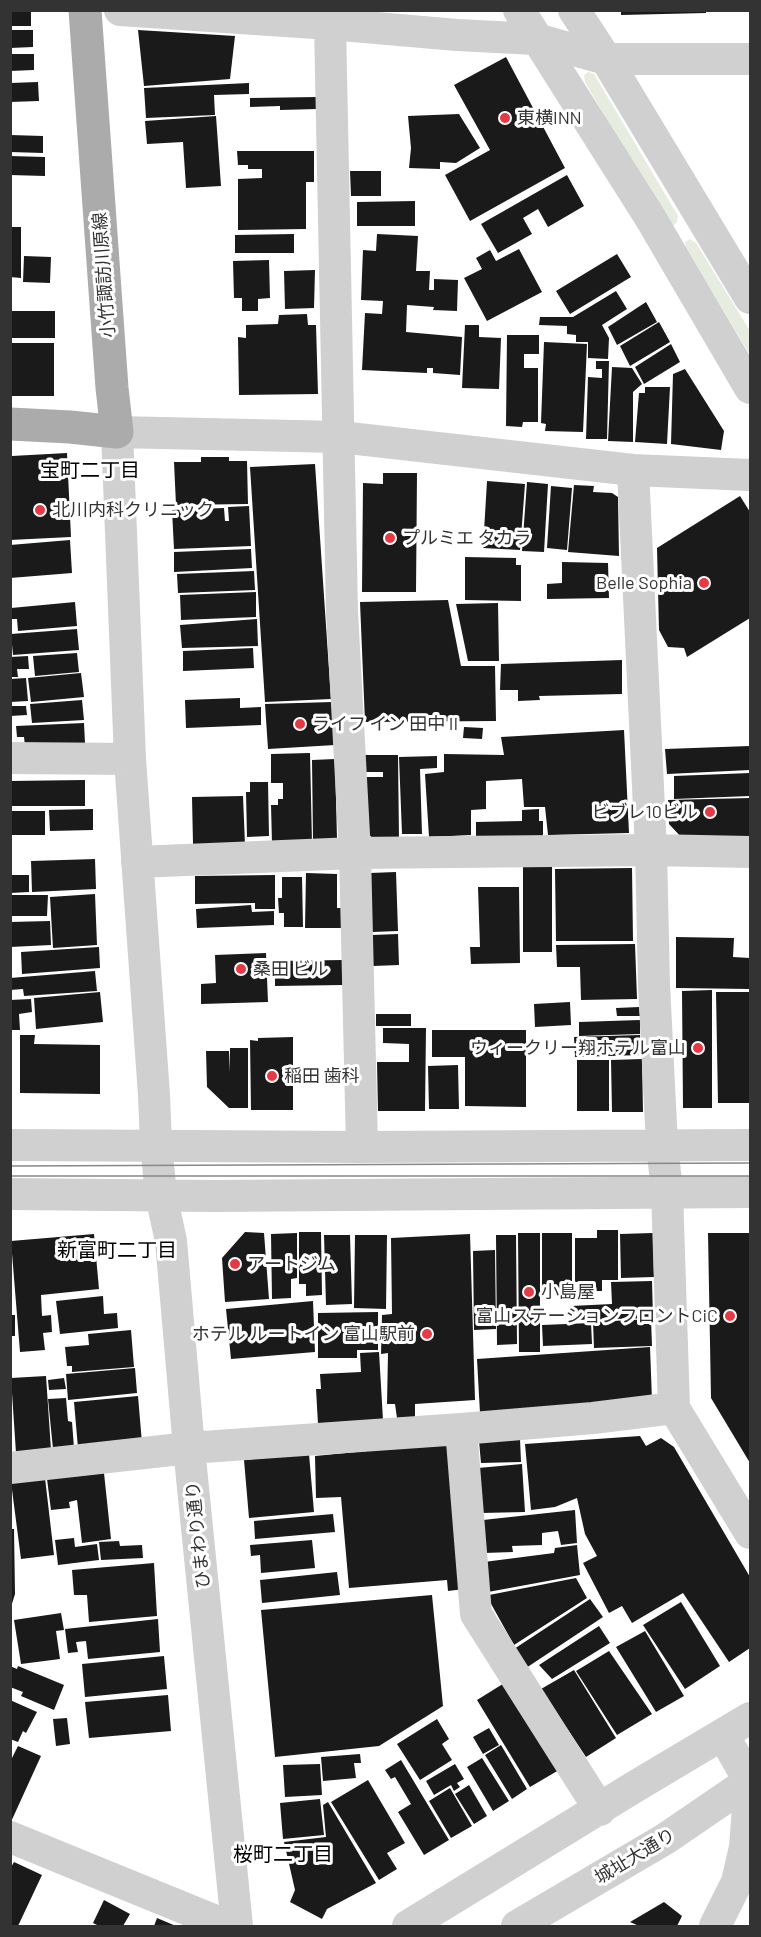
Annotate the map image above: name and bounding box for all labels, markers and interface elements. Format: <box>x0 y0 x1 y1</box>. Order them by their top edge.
place label: 東横INN <box>517 107 582 129</box>
marker: 東横INN <box>498 111 512 125</box>
street label: 小竹諏訪川原線 <box>89 211 119 339</box>
district label: 宝町二丁目 <box>40 458 140 482</box>
place label: 北川内科クリニック <box>52 499 214 521</box>
marker: 北川内科クリニック <box>33 503 47 517</box>
place label: プルミエ タカラ <box>402 527 532 549</box>
marker: プルミエ タカラ <box>383 531 397 545</box>
place label: Belle Sophia <box>596 572 692 594</box>
marker: Belle Sophia <box>697 576 711 590</box>
place label: ライフ イン 田中 II <box>312 713 458 735</box>
marker: ライフ イン 田中 II <box>293 717 307 731</box>
place label: ビブレ10ビル <box>592 801 698 823</box>
marker: ビブレ10ビル <box>703 805 717 819</box>
place label: 桑田 ビル <box>253 958 329 980</box>
marker: 桑田 ビル <box>234 962 248 976</box>
place label: ウィークリー翔ホテル富山 <box>470 1037 686 1059</box>
marker: ウィークリー翔ホテル富山 <box>691 1041 705 1055</box>
place label: 稲田 歯科 <box>284 1065 360 1087</box>
marker: 稲田 歯科 <box>265 1069 279 1083</box>
district label: 新富町二丁目 <box>57 1238 177 1262</box>
place label: アートジム <box>247 1253 336 1275</box>
marker: アートジム <box>228 1257 242 1271</box>
place label: 小島屋 <box>541 1281 595 1303</box>
marker: 小島屋 <box>522 1285 536 1299</box>
place label: 富山ステーションフロントCiC <box>476 1305 718 1327</box>
marker: 富山ステーションフロントCiC <box>723 1309 737 1323</box>
place label: ホテル ルートイン 富山駅前 <box>192 1323 415 1345</box>
marker: ホテル ルートイン 富山駅前 <box>420 1327 434 1341</box>
street label: ひまわり通り <box>182 1480 214 1590</box>
street label: 城址大通り <box>591 1824 679 1888</box>
district label: 桜町二丁目 <box>233 1842 333 1866</box>

